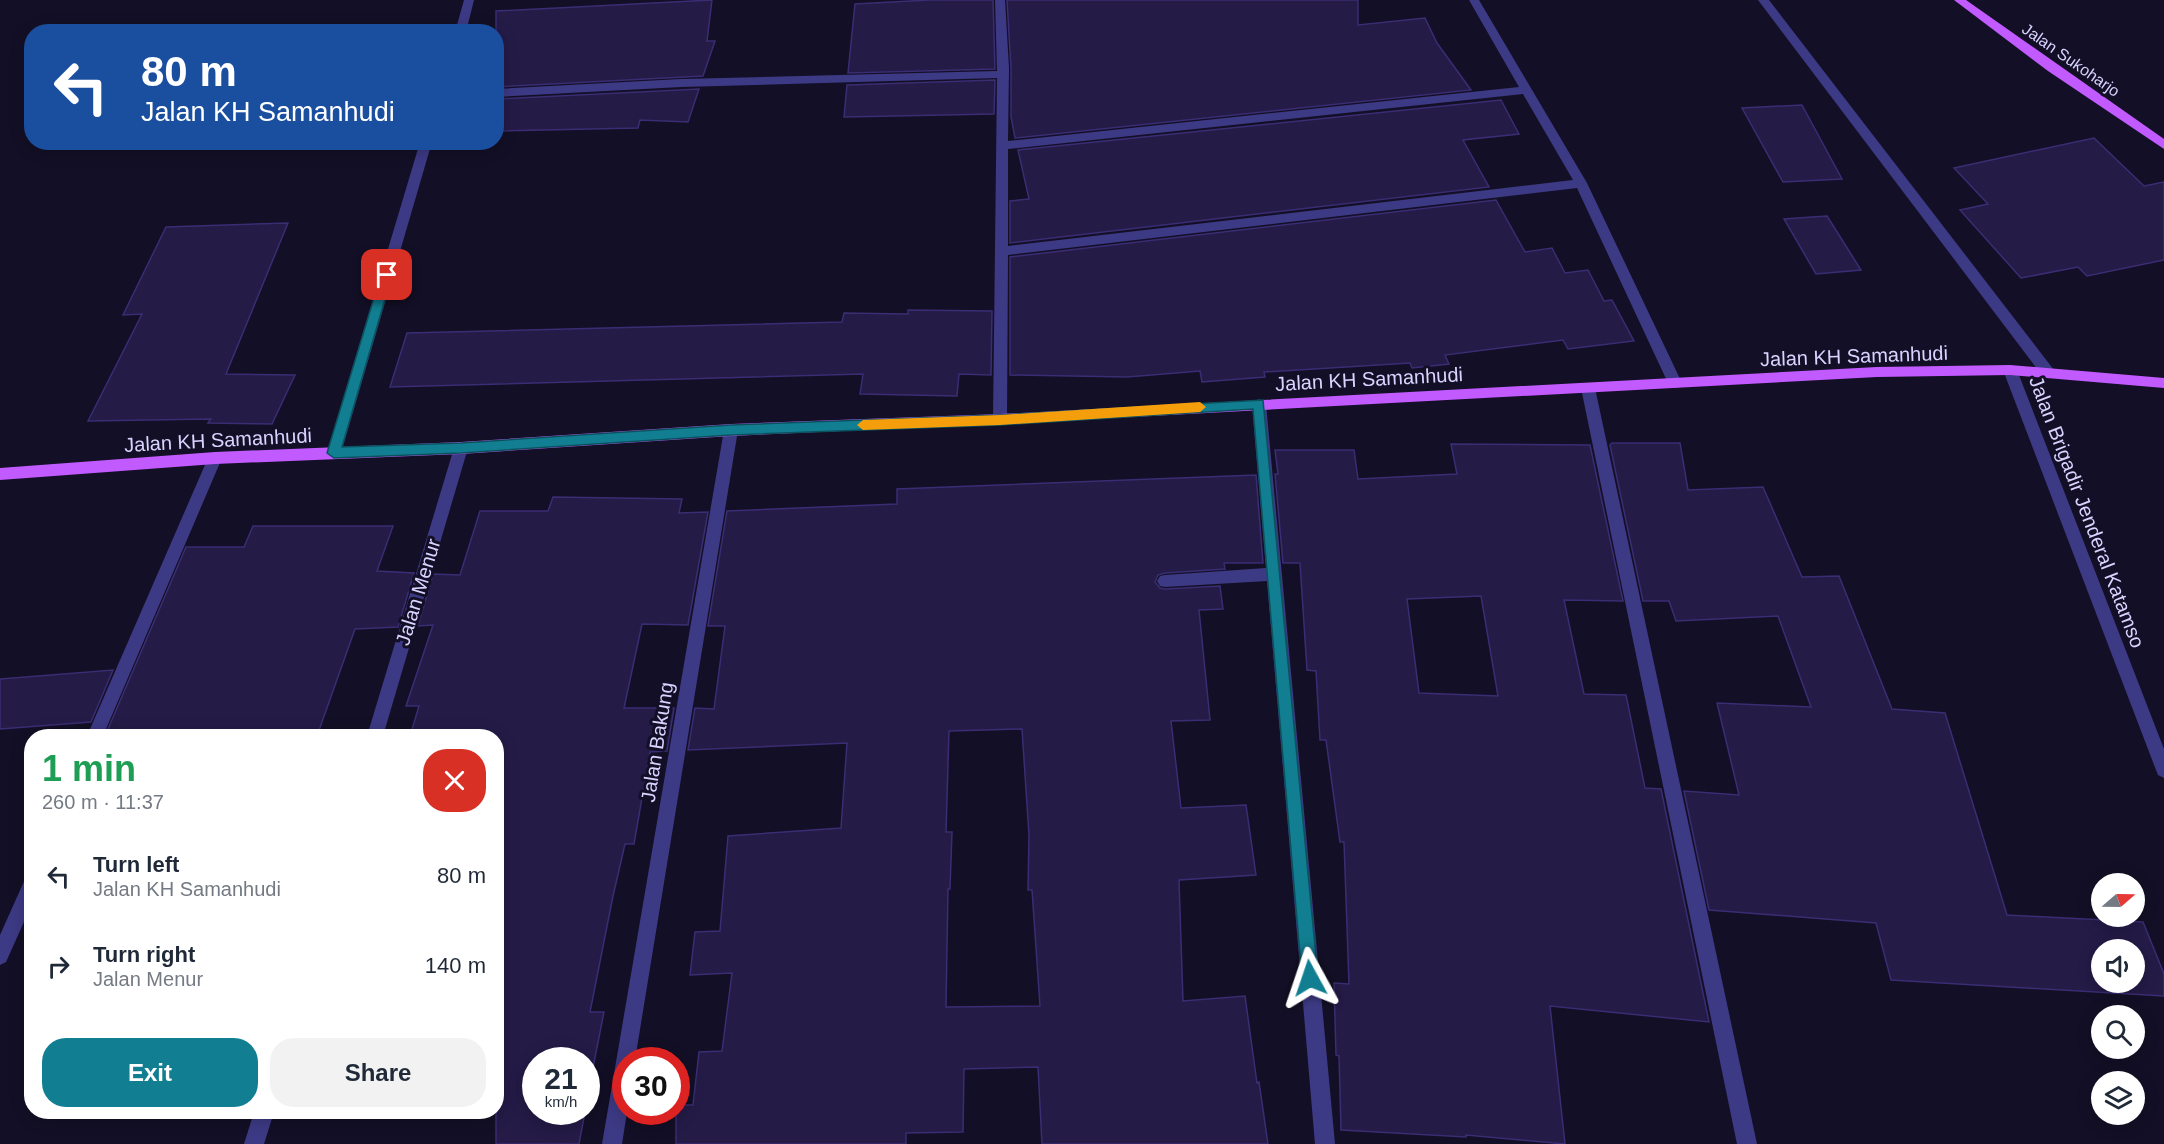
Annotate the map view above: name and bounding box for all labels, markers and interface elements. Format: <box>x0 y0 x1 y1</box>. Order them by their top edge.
street label: Jalan Sukoharjo <box>2019 20 2123 100</box>
icon: left <box>42 48 120 126</box>
text: 80 m <box>141 48 237 95</box>
text: Jalan KH Samanhudi <box>141 97 395 127</box>
pin <box>361 249 412 300</box>
icon: arrive <box>370 258 403 291</box>
street label: Jalan KH Samanhudi <box>1760 342 1948 370</box>
street label: Jalan KH Samanhudi <box>1275 363 1463 395</box>
street label: Jalan Brigadir Jenderal Katamso <box>2025 373 2149 651</box>
street label: Jalan KH Samanhudi <box>124 424 312 456</box>
street label: Jalan Menur <box>391 536 445 648</box>
street label: Jalan Bakung <box>637 680 677 804</box>
text: 1 min <box>42 748 136 789</box>
button: close <box>423 749 486 812</box>
text: 260 m · 11:37 <box>42 791 164 813</box>
text: Turn left <box>93 852 179 877</box>
icon: left <box>42 860 75 893</box>
text: 80 m <box>437 863 486 888</box>
north arrow <box>2091 873 2145 927</box>
map controls <box>2091 873 2145 1125</box>
text: Jalan KH Samanhudi <box>93 878 281 900</box>
button: sound <box>2091 939 2145 993</box>
text: Turn right <box>93 942 195 967</box>
position arrow <box>1278 946 1342 1010</box>
icon: right <box>42 950 75 983</box>
text: 140 m <box>425 953 486 978</box>
text: Jalan Menur <box>93 968 203 990</box>
button: search <box>2091 1005 2145 1059</box>
button: Exit <box>42 1038 258 1107</box>
button: Share <box>270 1038 486 1107</box>
speed limit sign: 30 <box>612 1047 690 1125</box>
text: 21 <box>544 1062 578 1095</box>
button: layers <box>2091 1071 2145 1125</box>
text: km/h <box>545 1093 577 1110</box>

